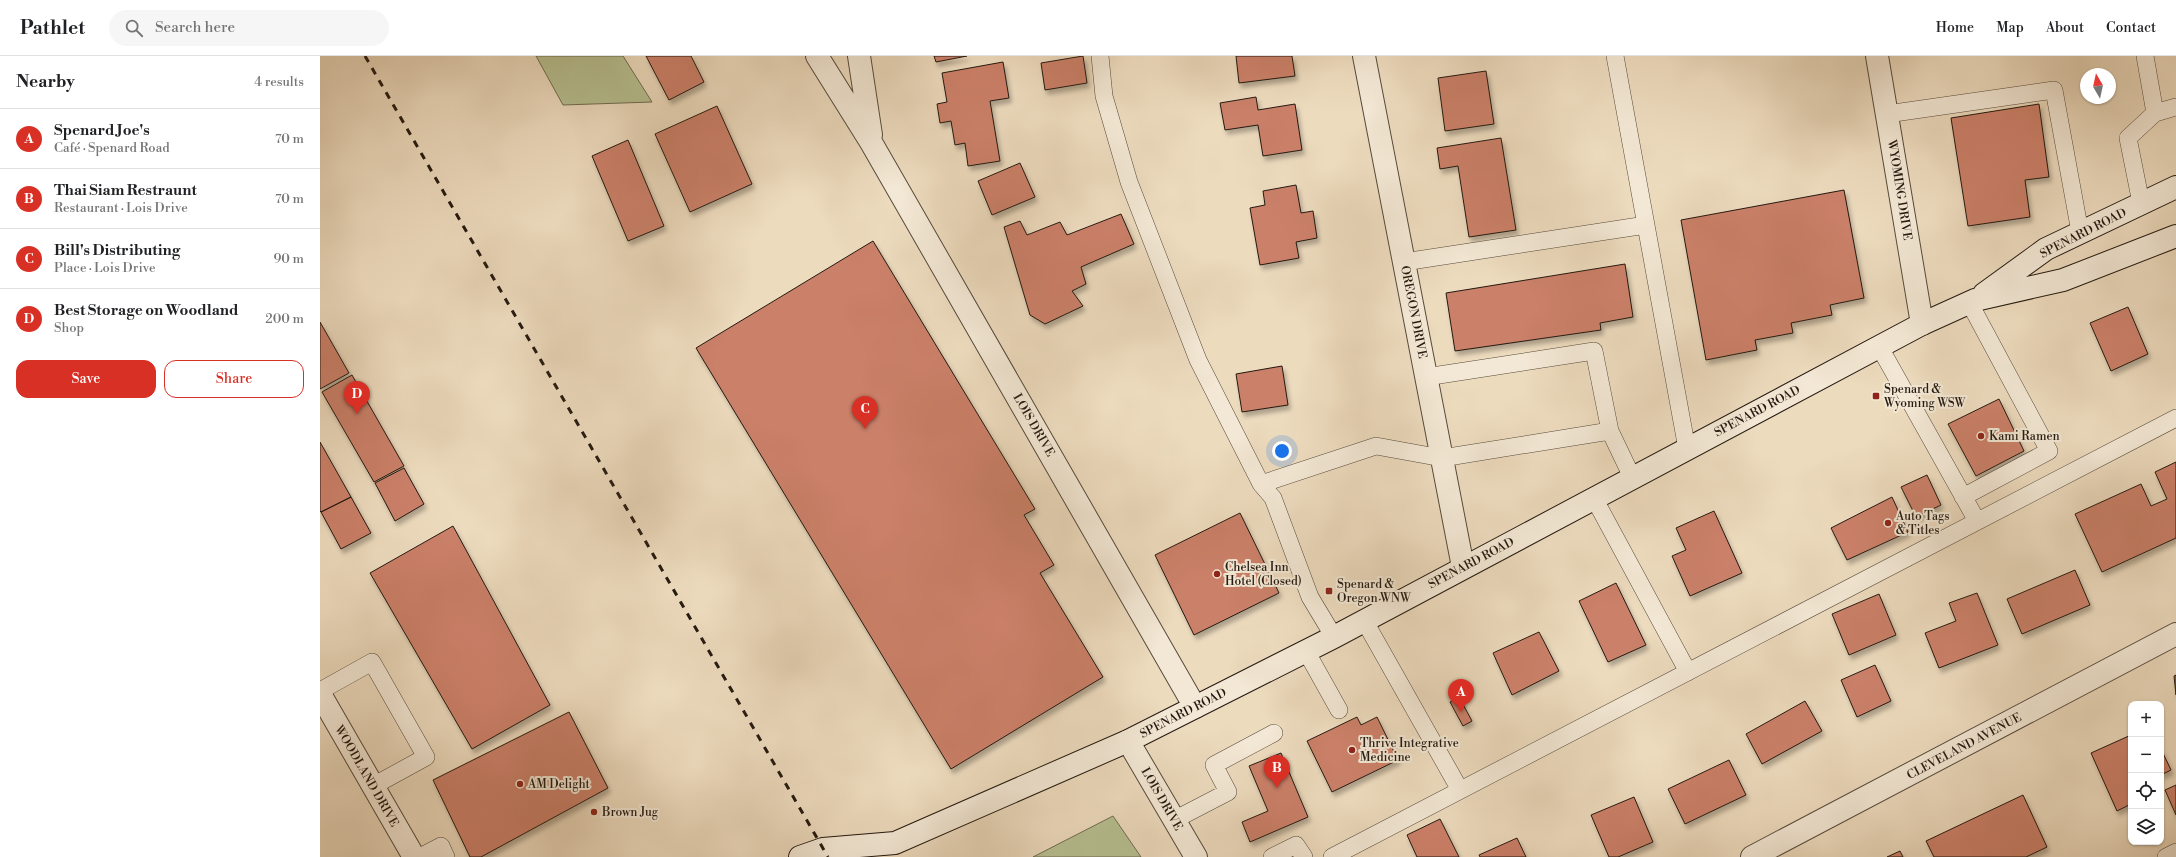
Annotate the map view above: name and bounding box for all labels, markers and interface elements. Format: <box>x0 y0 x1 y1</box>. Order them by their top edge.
search box <box>109 10 389 46</box>
text: Pathlet <box>20 16 85 40</box>
icon: search <box>123 17 145 39</box>
text: Search here <box>155 18 235 37</box>
text: Home <box>1936 19 1974 37</box>
text: Map <box>1996 19 2024 37</box>
text: About <box>2046 19 2084 37</box>
text: Contact <box>2106 19 2156 37</box>
north arrow <box>2080 68 2116 104</box>
text: Nearby <box>16 71 75 93</box>
text: 4 results <box>254 74 304 90</box>
text: Spenard Joe's <box>54 121 150 140</box>
text: A <box>24 131 34 147</box>
text: 70 m <box>275 131 304 147</box>
street label: WYOMING DRIVE <box>1884 138 1915 241</box>
text: Café · Spenard Road <box>54 140 170 156</box>
text: Thai Siam Restraunt <box>54 181 197 200</box>
text: B <box>24 191 34 207</box>
text: 70 m <box>275 191 304 207</box>
text: Restaurant · Lois Drive <box>54 200 188 216</box>
street label: SPENARD ROAD <box>2037 205 2129 262</box>
text: Bill's Distributing <box>54 241 180 260</box>
text: C <box>24 251 34 267</box>
text: 90 m <box>273 251 304 267</box>
text: Place · Lois Drive <box>54 260 156 276</box>
street label: OREGON DRIVE <box>1397 264 1430 360</box>
text: Best Storage on Woodland <box>54 301 238 320</box>
text: D <box>24 311 34 327</box>
text: 200 m <box>265 311 304 327</box>
text: Shop <box>54 320 84 336</box>
button: Save <box>16 360 156 398</box>
button: Share <box>164 360 304 398</box>
pin: D <box>344 381 370 414</box>
street label: SPENARD ROAD <box>1712 382 1803 440</box>
place label: Spenard & Wyoming WSW <box>1883 382 1966 411</box>
street label: LOIS DRIVE <box>1010 391 1058 459</box>
marker: Spenard & Wyoming WSW <box>1871 391 1881 401</box>
pin: C <box>852 396 878 429</box>
place label: Kami Ramen <box>1989 429 2060 444</box>
marker: Kami Ramen <box>1976 431 1986 441</box>
your location <box>1272 441 1292 461</box>
place label: Auto Tags & Titles <box>1895 509 1950 538</box>
marker: Auto Tags & Titles <box>1883 518 1893 528</box>
street label: SPENARD ROAD <box>1426 534 1517 592</box>
place label: Chelsea Inn Hotel (Closed) <box>1225 560 1302 589</box>
marker: Chelsea Inn Hotel (Closed) <box>1212 569 1222 579</box>
place label: Spenard & Oregon WNW <box>1337 577 1412 606</box>
marker: Spenard & Oregon WNW <box>1324 586 1334 596</box>
pin: A <box>1448 679 1474 712</box>
street label: SPENARD ROAD <box>1137 685 1229 742</box>
map controls <box>2128 701 2164 845</box>
button: + <box>2128 701 2164 737</box>
street label: CLEVELAND AVENUE <box>1904 710 2024 783</box>
street label: WOODLAND DRIVE <box>331 722 402 830</box>
place label: Thrive Integrative Medicine <box>1360 736 1459 765</box>
button: − <box>2128 737 2164 773</box>
marker: Thrive Integrative Medicine <box>1347 745 1357 755</box>
pin: B <box>1264 755 1290 788</box>
street label: LOIS DRIVE <box>1138 765 1186 833</box>
button: locate <box>2128 773 2164 809</box>
place label: AM Delight <box>527 777 591 792</box>
marker: AM Delight <box>515 779 525 789</box>
place label: Brown Jug <box>601 805 659 820</box>
marker: Brown Jug <box>589 807 599 817</box>
button: layers <box>2128 809 2164 845</box>

